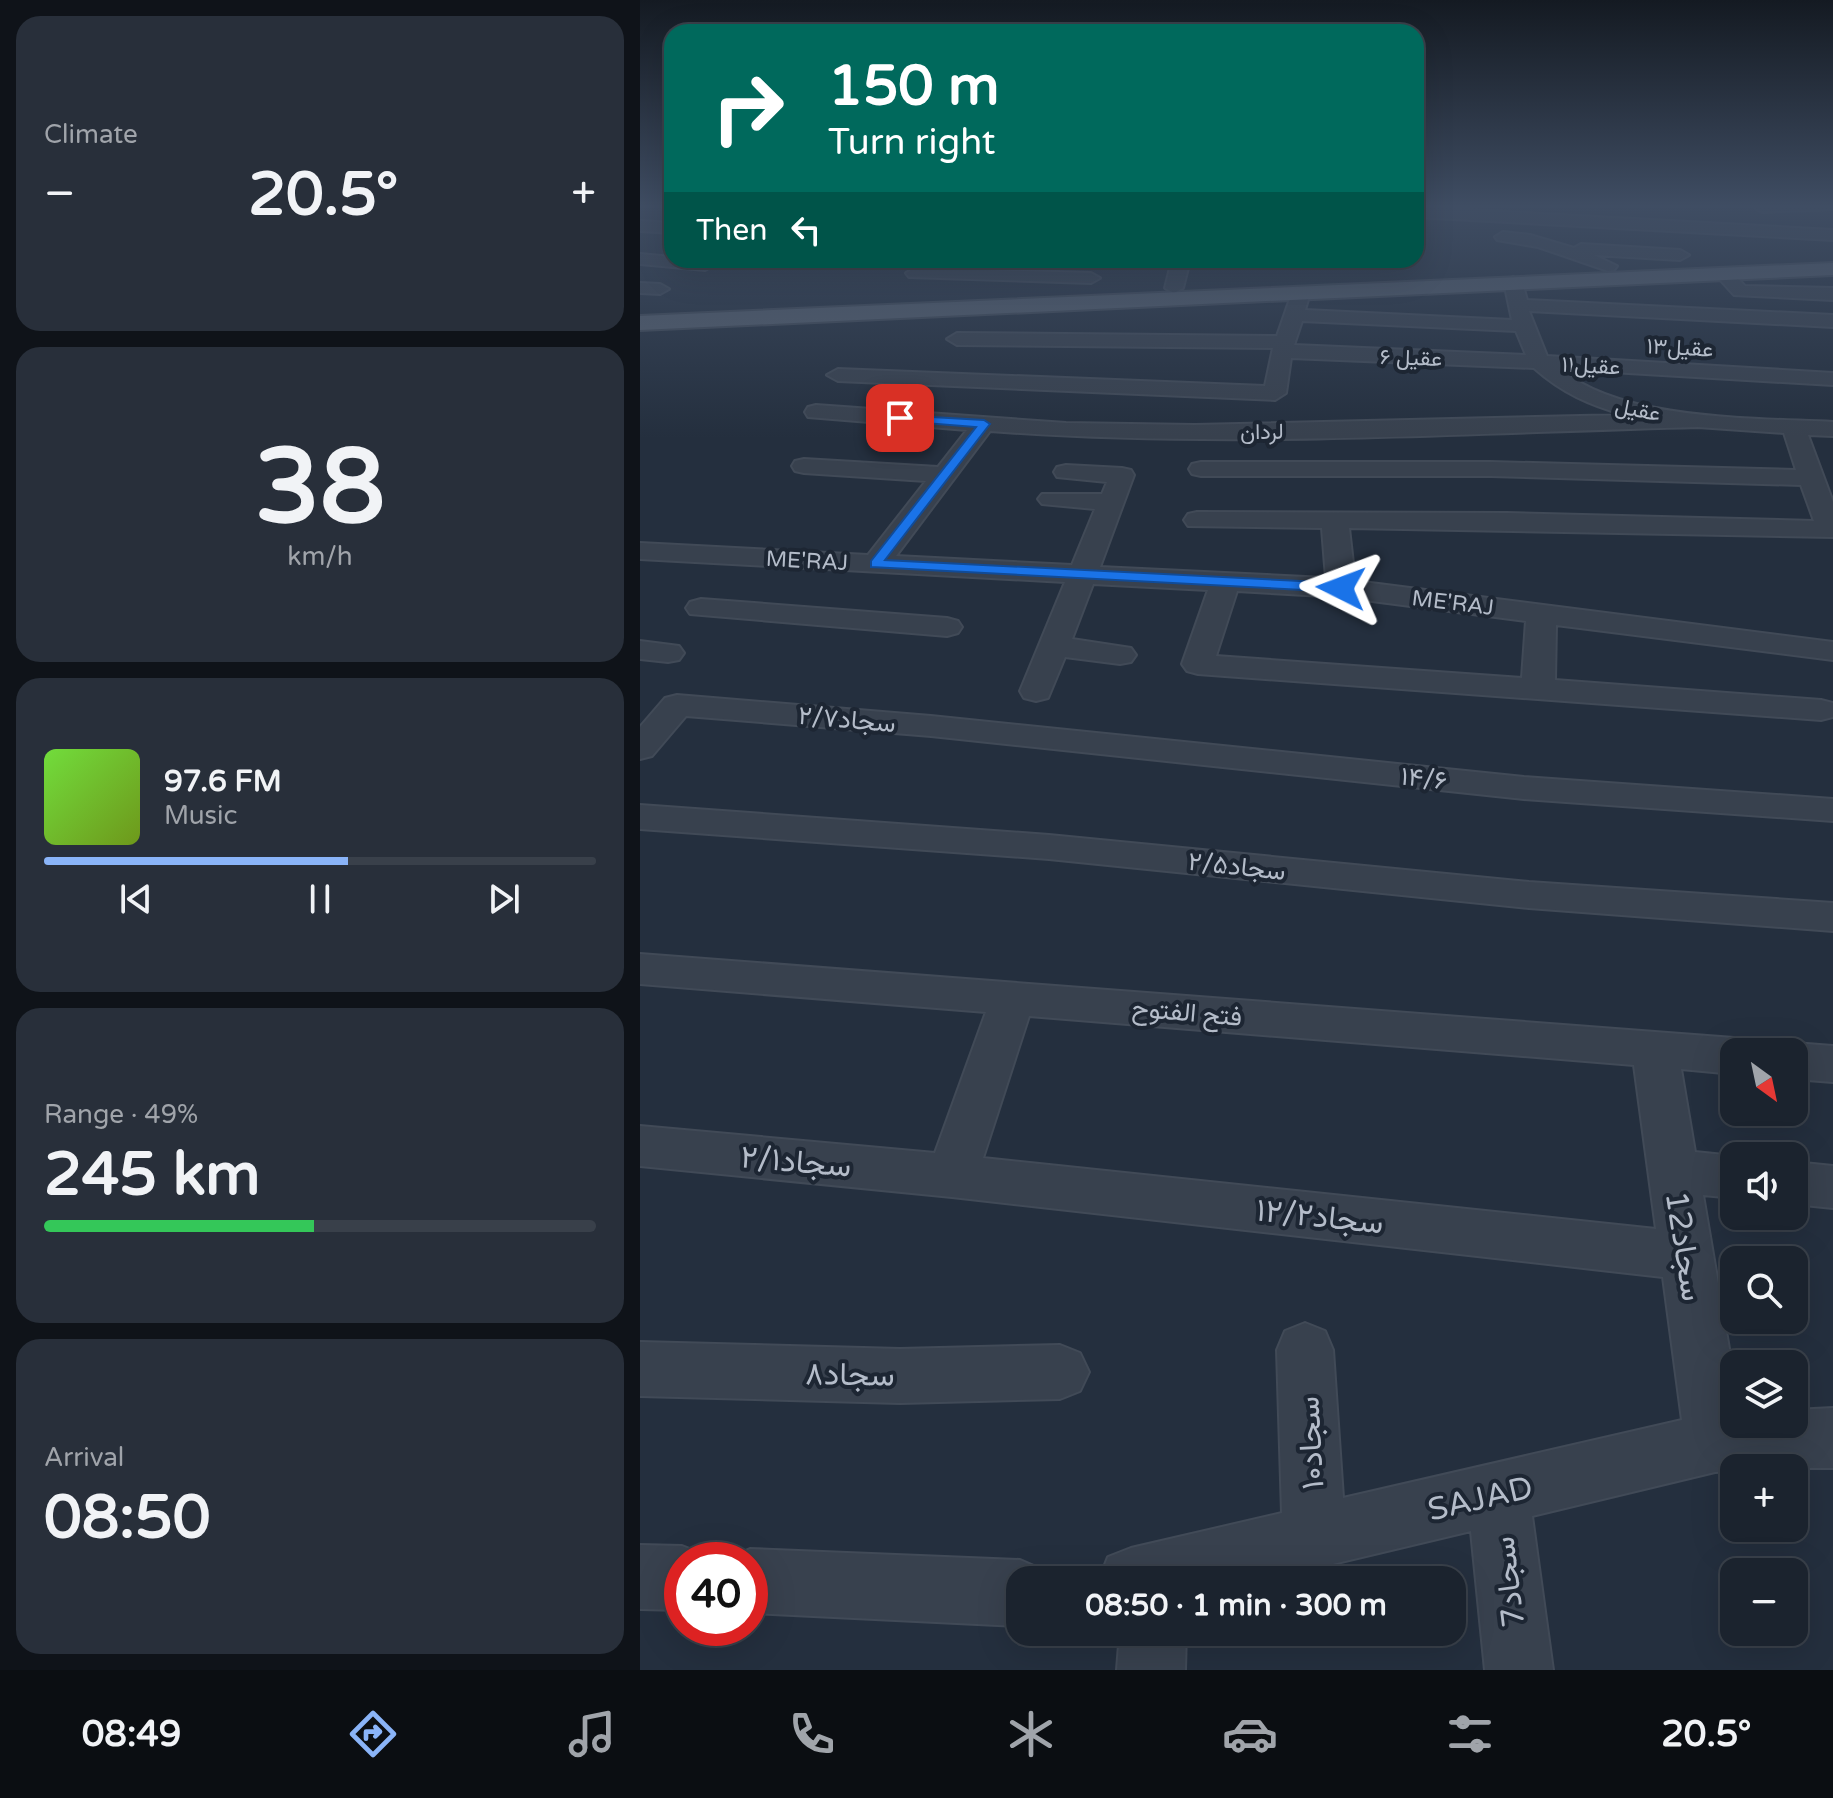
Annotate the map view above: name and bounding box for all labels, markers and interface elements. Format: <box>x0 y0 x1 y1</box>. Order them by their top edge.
text: 150 m <box>828 53 999 120</box>
icon: right <box>696 56 800 160</box>
text: Climate <box>44 119 138 150</box>
text: Turn right <box>828 121 995 164</box>
text: 20.5° <box>248 159 398 231</box>
text: − <box>44 168 75 221</box>
text: + <box>571 168 596 221</box>
icon: left <box>784 208 828 252</box>
text: Then <box>696 212 768 249</box>
street label: عقیل۱۳ <box>1646 333 1714 363</box>
street label: عقیل ۶ <box>1379 344 1443 372</box>
street label: عقیل۱۱ <box>1561 351 1621 381</box>
pin <box>866 384 934 452</box>
street label: عقیل <box>1613 393 1663 427</box>
icon: arrive <box>878 396 922 440</box>
street label: لردان <box>1240 419 1284 445</box>
text: 38 <box>255 426 385 551</box>
text: km/h <box>287 541 353 572</box>
street label: ME'RAJ <box>765 546 849 576</box>
position arrow <box>1299 546 1383 630</box>
street label: ME'RAJ <box>1410 585 1495 621</box>
street label: سجاد۲/۷ <box>797 700 897 739</box>
street label: ۱۴/۶ <box>1399 761 1449 796</box>
text: 97.6 FM <box>164 763 282 800</box>
text: Music <box>164 800 237 831</box>
street label: ۲/۵سجاد <box>1187 846 1287 887</box>
icon: previous <box>114 877 158 921</box>
icon: pause <box>298 877 342 921</box>
icon: next <box>482 877 526 921</box>
street label: فتح الفتوح <box>1130 992 1243 1035</box>
north arrow <box>1720 1038 1808 1126</box>
map controls <box>1720 1038 1808 1646</box>
text: Range · 49% <box>44 1099 198 1130</box>
street label: ۲/۱سجاد <box>739 1138 853 1186</box>
text: 245 km <box>44 1139 260 1211</box>
button: sound <box>1720 1142 1808 1230</box>
street label: 12سجاد <box>1657 1188 1711 1304</box>
street label: ۱۲/۲سجاد <box>1254 1191 1385 1243</box>
button: search <box>1720 1246 1808 1334</box>
button: layers <box>1720 1350 1808 1438</box>
street label: ۸سجاد <box>805 1355 895 1395</box>
street label: ۱۰سجاد <box>1290 1395 1332 1491</box>
text: Arrival <box>44 1442 124 1473</box>
button: + <box>1720 1454 1808 1542</box>
street label: SAJAD <box>1424 1468 1536 1529</box>
text: 08:50 <box>44 1482 210 1554</box>
street label: 7سجاد <box>1485 1534 1533 1629</box>
speed limit sign: 40 <box>664 1542 768 1646</box>
button: − <box>1720 1558 1808 1646</box>
text: 08:50 · 1 min · 300 m <box>1085 1587 1387 1624</box>
icon: directions <box>345 1706 401 1762</box>
icon: music <box>564 1706 620 1762</box>
icon: phone <box>784 1706 840 1762</box>
icon: climate <box>1003 1706 1059 1762</box>
icon: car <box>1222 1706 1278 1762</box>
icon: filters <box>1442 1706 1498 1762</box>
text: 08:49 <box>82 1713 181 1756</box>
text: 20.5° <box>1661 1713 1751 1756</box>

